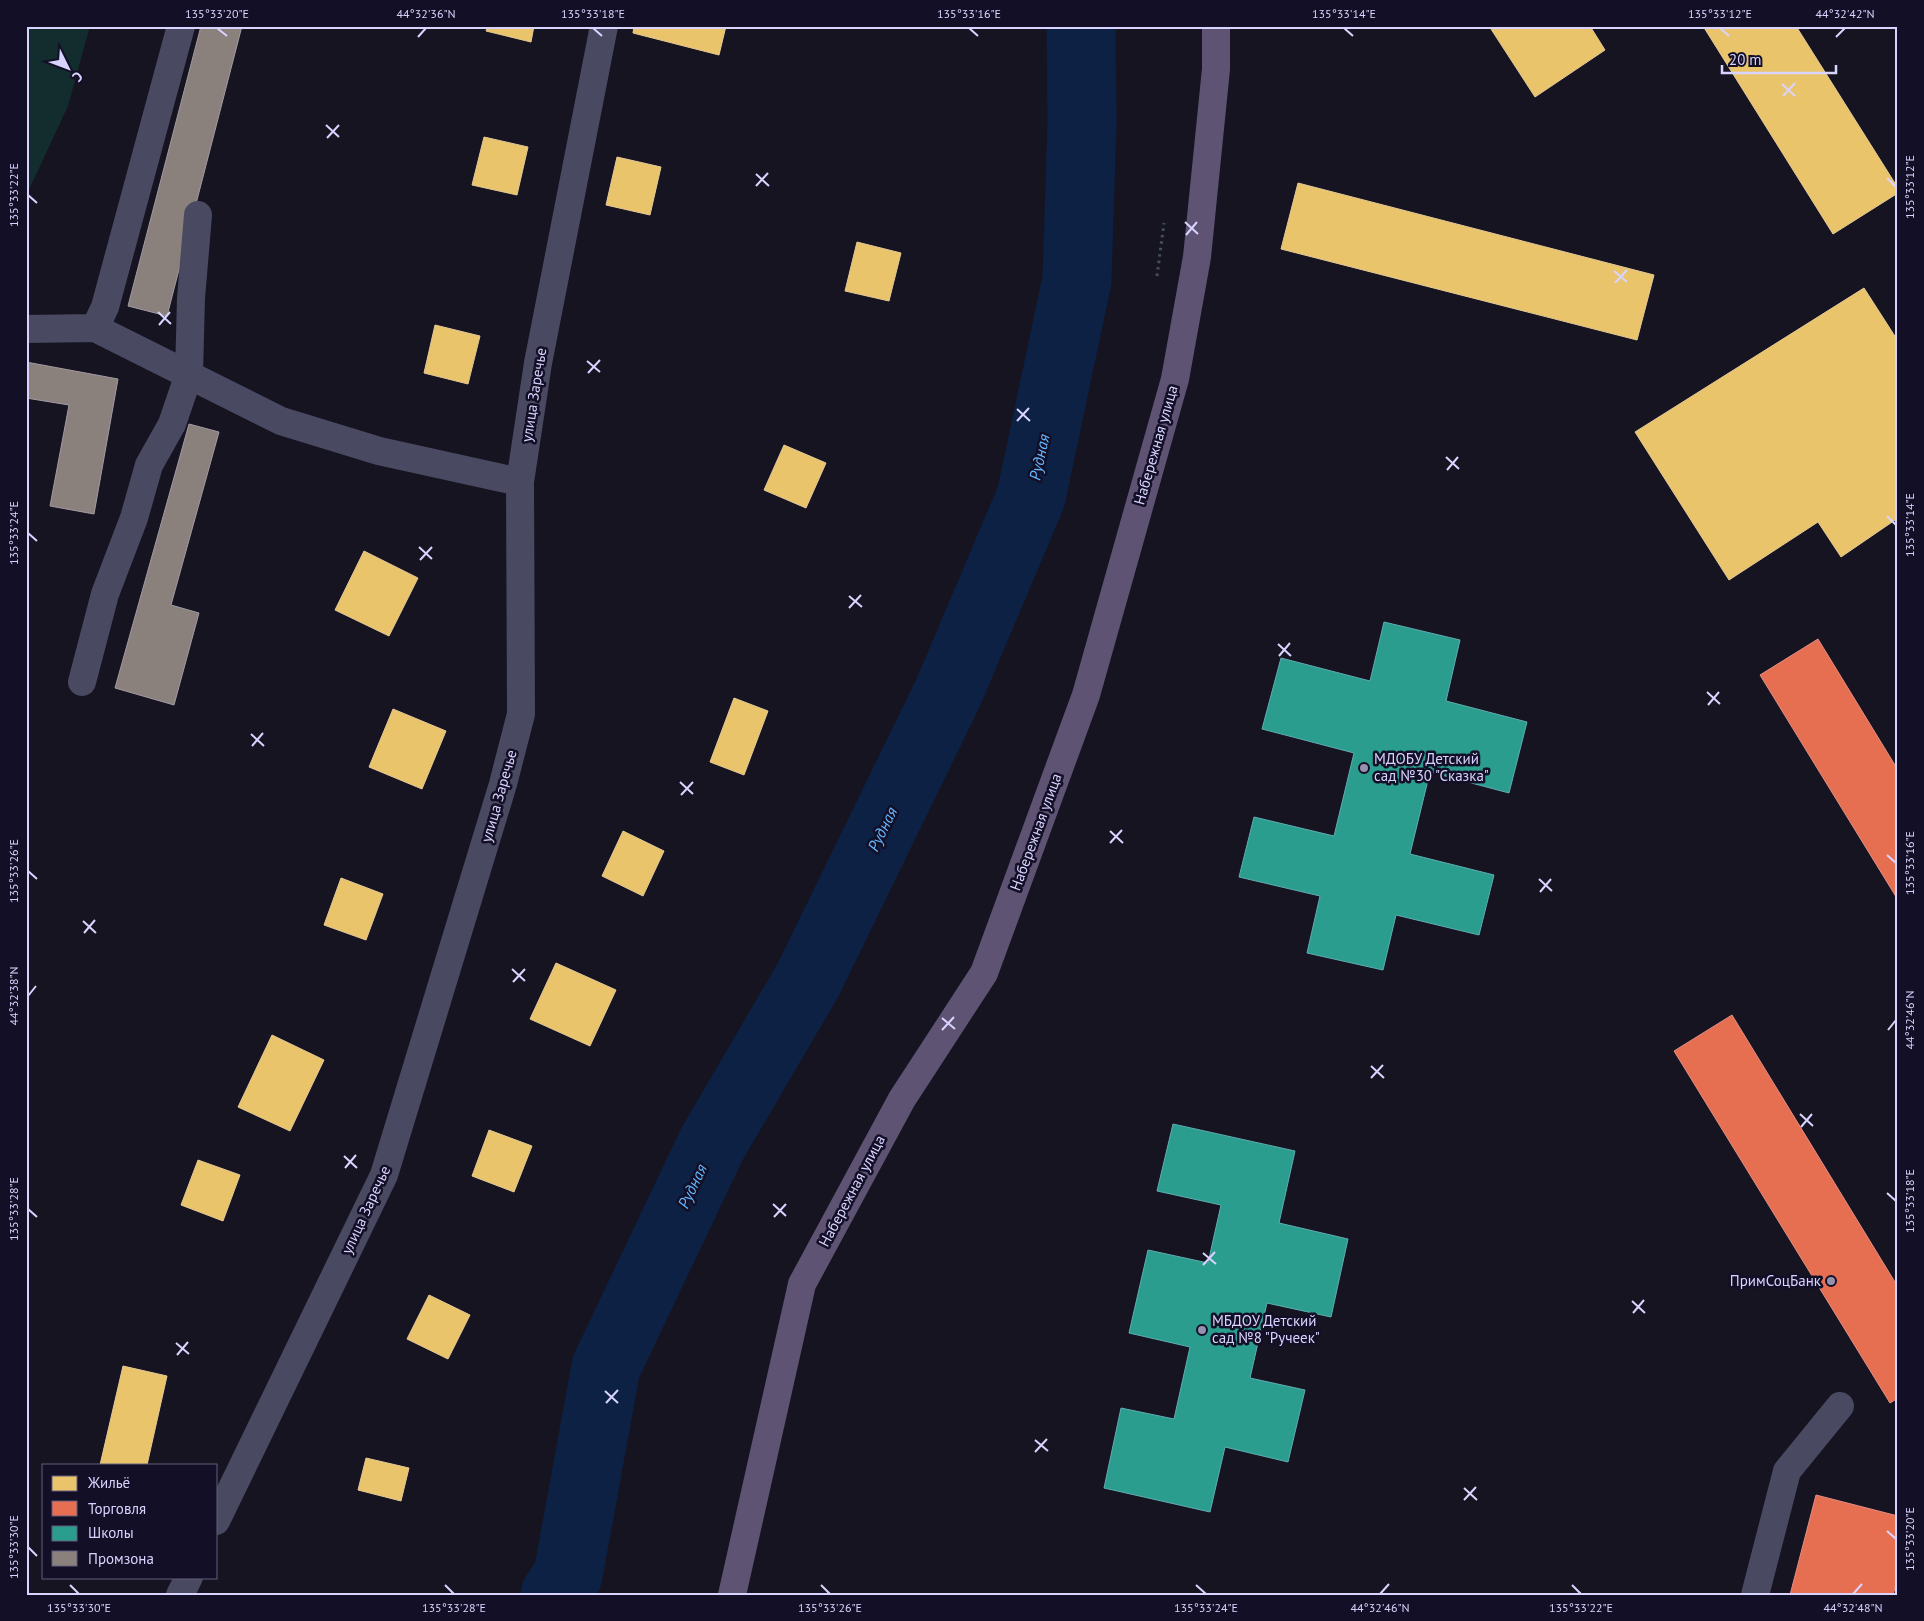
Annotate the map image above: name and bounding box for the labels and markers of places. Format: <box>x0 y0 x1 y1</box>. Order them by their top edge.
place label: МДОБУ Детский сад №30 "Сказка" <box>1374 749 1489 785</box>
marker: МДОБУ Детский сад №30 "Сказка" <box>1358 762 1370 774</box>
place label: ПримСоцБанк <box>1730 1271 1822 1290</box>
marker: ПримСоцБанк <box>1825 1275 1837 1287</box>
place label: МБДОУ Детский сад №8 "Ручеек" <box>1212 1311 1320 1347</box>
marker: МБДОУ Детский сад №8 "Ручеек" <box>1196 1324 1208 1336</box>

